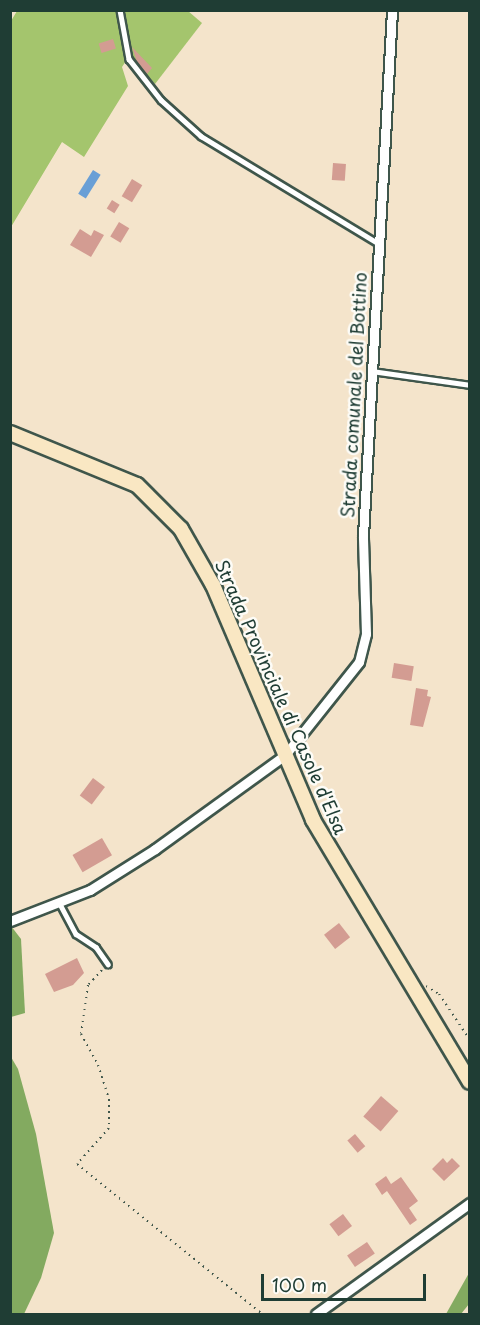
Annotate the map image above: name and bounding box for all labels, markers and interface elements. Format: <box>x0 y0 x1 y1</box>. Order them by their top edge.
street label: Strada comunale del Bottino <box>337 271 371 519</box>
street label: Strada Provinciale di Casole d'Elsa <box>210 556 352 838</box>
scale bar <box>264 1262 429 1300</box>
text: 100 m <box>272 1271 327 1298</box>

